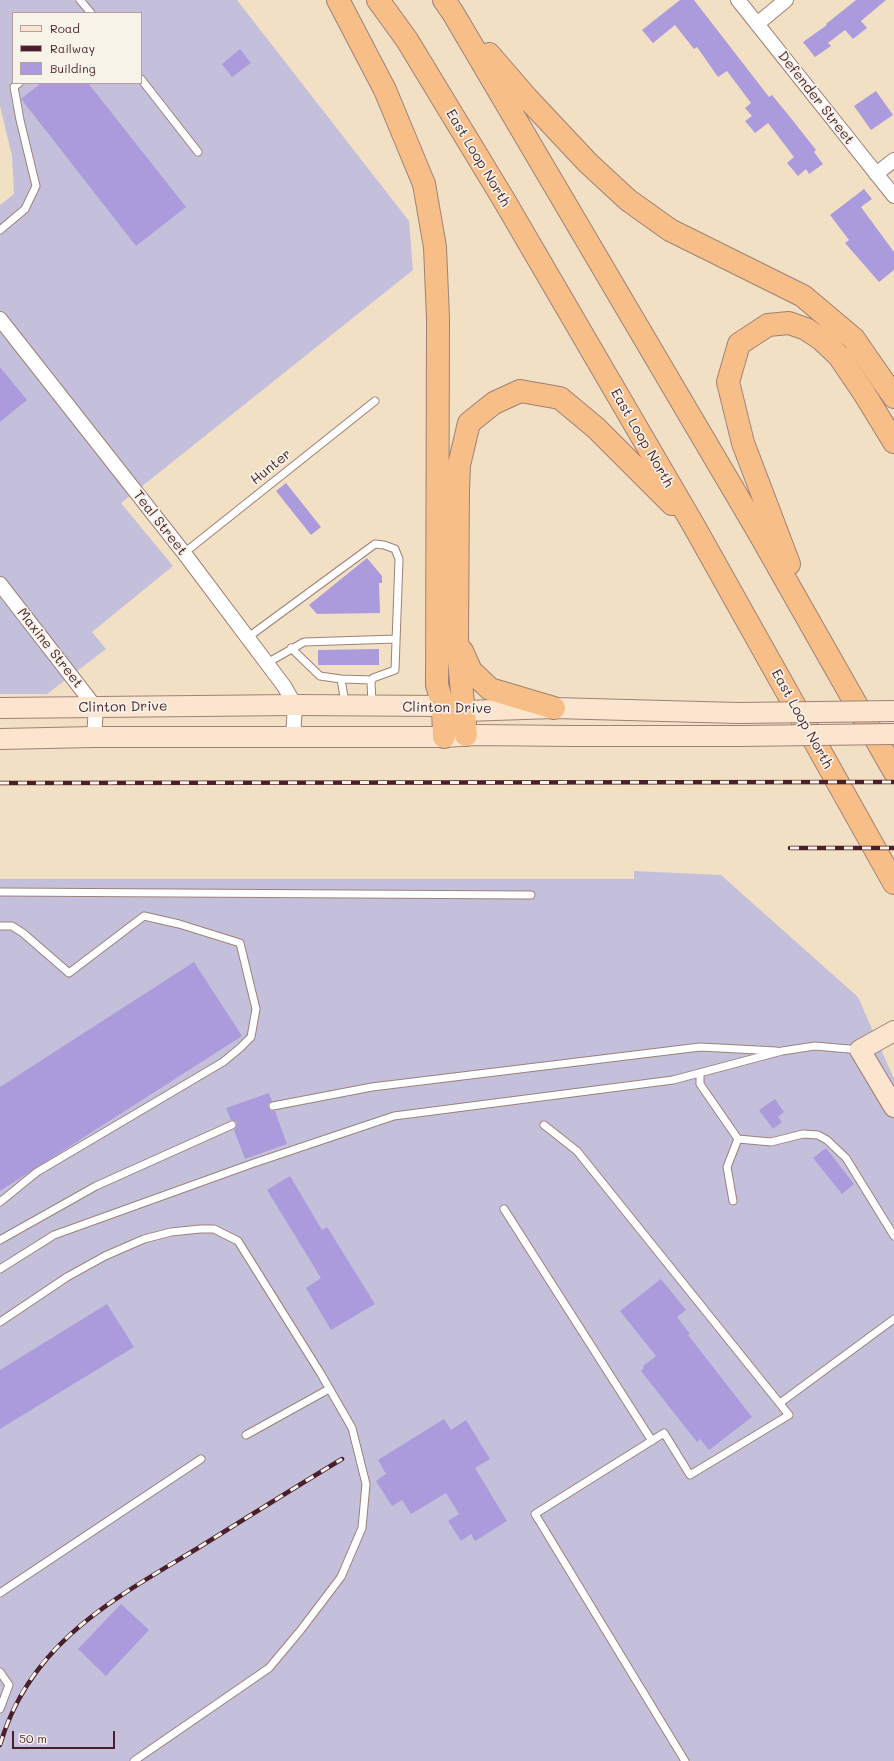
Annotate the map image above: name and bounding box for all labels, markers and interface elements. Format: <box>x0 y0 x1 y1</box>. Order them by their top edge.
legend <box>12 12 142 84</box>
text: Road <box>50 20 80 36</box>
text: Railway <box>50 40 95 56</box>
street label: Defender Street <box>774 48 858 148</box>
text: Building <box>50 60 96 76</box>
street label: East Loop North <box>442 106 514 210</box>
street label: East Loop North <box>607 386 677 490</box>
street label: Hunter <box>247 446 295 488</box>
street label: Teal Street <box>129 487 191 559</box>
street label: Maxine Street <box>14 605 86 691</box>
street label: East Loop North <box>768 666 836 772</box>
street label: Clinton Drive <box>78 698 168 716</box>
street label: Clinton Drive <box>402 699 492 717</box>
scale bar <box>14 1723 117 1749</box>
text: 50 m <box>19 1730 47 1746</box>

